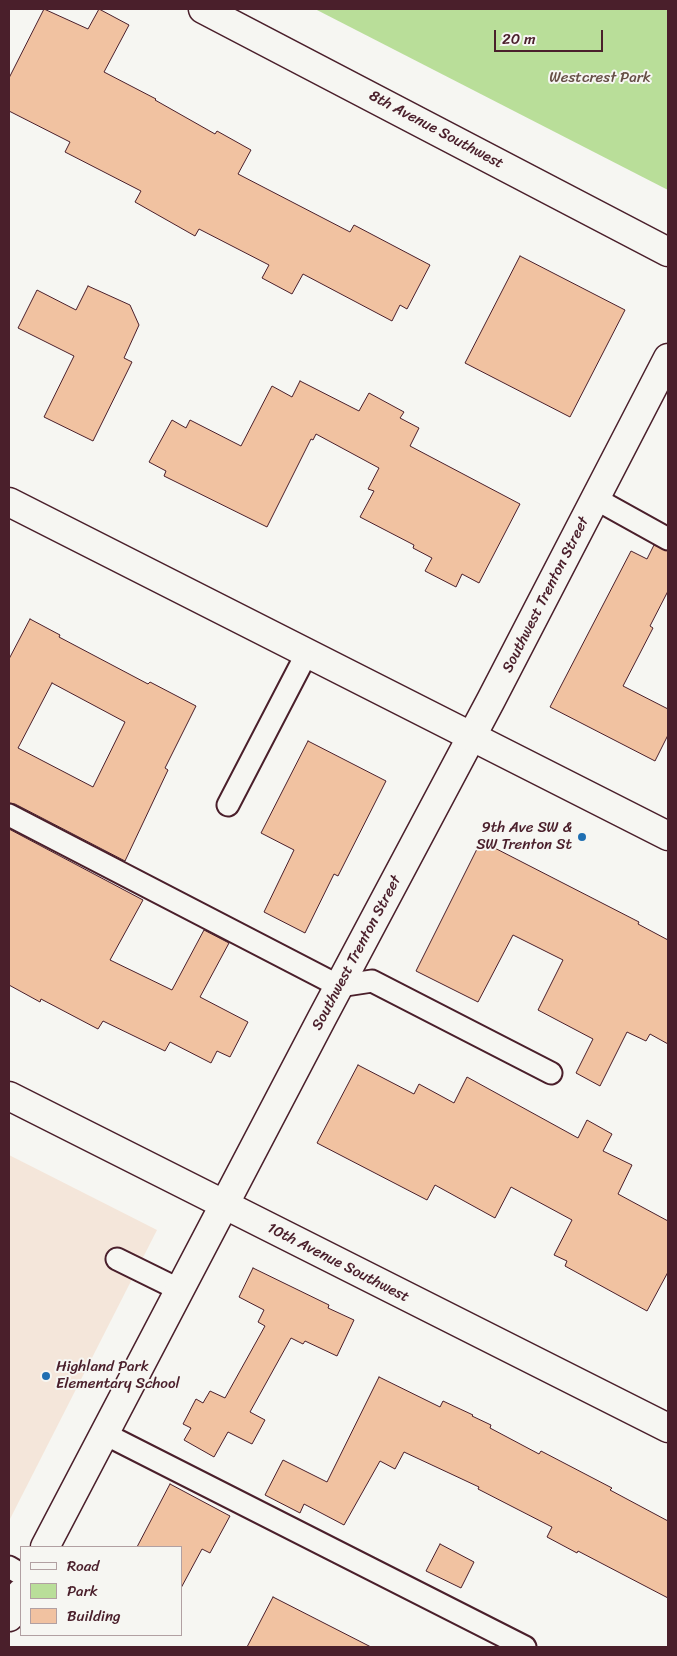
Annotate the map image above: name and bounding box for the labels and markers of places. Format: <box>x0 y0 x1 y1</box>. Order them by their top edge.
place label: 9th Ave SW & SW Trenton St <box>476 819 572 854</box>
marker: 9th Ave SW & SW Trenton St <box>576 831 588 843</box>
place label: Highland Park Elementary School <box>56 1358 180 1393</box>
marker: Highland Park Elementary School <box>40 1370 52 1382</box>

